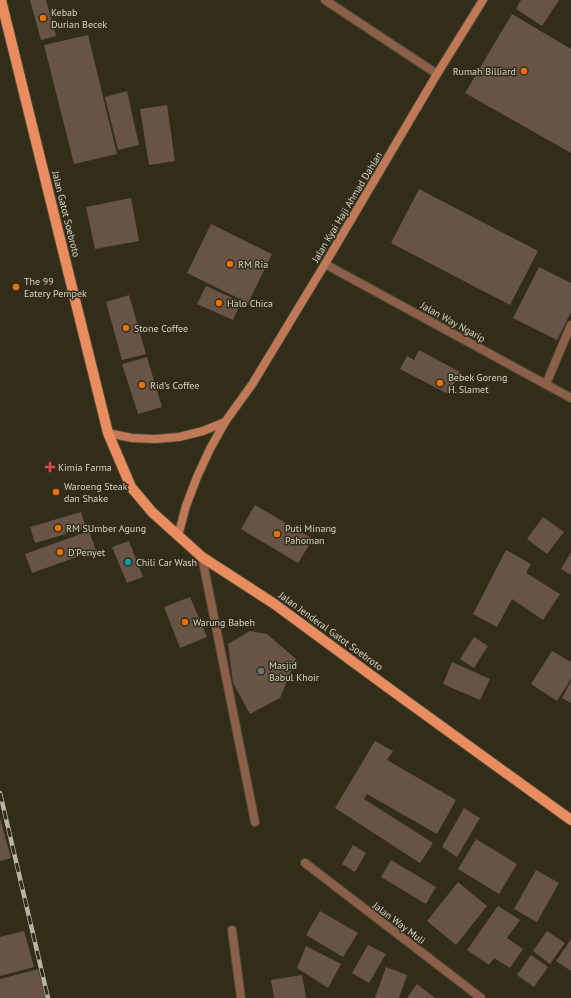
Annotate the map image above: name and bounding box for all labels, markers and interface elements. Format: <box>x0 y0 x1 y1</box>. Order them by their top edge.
place label: Kebab Durian Becek <box>51 6 107 31</box>
marker: Kebab Durian Becek <box>38 13 48 23</box>
place label: Rumah Billiard <box>453 65 516 78</box>
marker: Rumah Billiard <box>519 66 529 76</box>
street label: Jalan Kyai Haji Ahmad Dahlan <box>308 149 385 265</box>
street label: Jalan Gatot Soebroto <box>49 169 83 258</box>
place label: RM Ria <box>238 258 268 271</box>
marker: RM Ria <box>225 259 235 269</box>
place label: The 99 Eatery Pempek <box>24 275 87 300</box>
marker: The 99 Eatery Pempek <box>11 282 21 292</box>
place label: Halo Chica <box>227 297 273 310</box>
marker: Halo Chica <box>214 298 224 308</box>
street label: Jalan Way Ngarip <box>417 298 488 345</box>
place label: Stone Coffee <box>134 322 188 335</box>
marker: Stone Coffee <box>121 323 131 333</box>
place label: Bebek Goreng H. Slamet <box>448 371 507 396</box>
marker: Bebek Goreng H. Slamet <box>435 378 445 388</box>
place label: Rid's Coffee <box>150 379 199 392</box>
marker: Rid's Coffee <box>137 380 147 390</box>
place label: Kimia Farma <box>58 461 112 474</box>
marker: Kimia Farma <box>45 462 55 472</box>
place label: Waroeng Steak dan Shake <box>64 480 128 505</box>
marker: Waroeng Steak dan Shake <box>51 487 61 497</box>
place label: RM SUmber Agung <box>66 522 146 535</box>
place label: Puti Minang Pahoman <box>285 522 336 547</box>
marker: RM SUmber Agung <box>53 523 63 533</box>
marker: Puti Minang Pahoman <box>272 529 282 539</box>
place label: D'Penyet <box>68 546 106 559</box>
marker: D'Penyet <box>55 547 65 557</box>
place label: Chili Car Wash <box>136 556 197 569</box>
marker: Chili Car Wash <box>123 557 133 567</box>
street label: Jalan Jenderal Gatot Soebroto <box>275 588 386 673</box>
place label: Warung Babeh <box>193 616 255 629</box>
marker: Warung Babeh <box>180 617 190 627</box>
place label: Masjid Babul Khoir <box>269 659 320 684</box>
marker: Masjid Babul Khoir <box>256 666 266 676</box>
street label: Jalan Way Muli <box>369 898 428 947</box>

